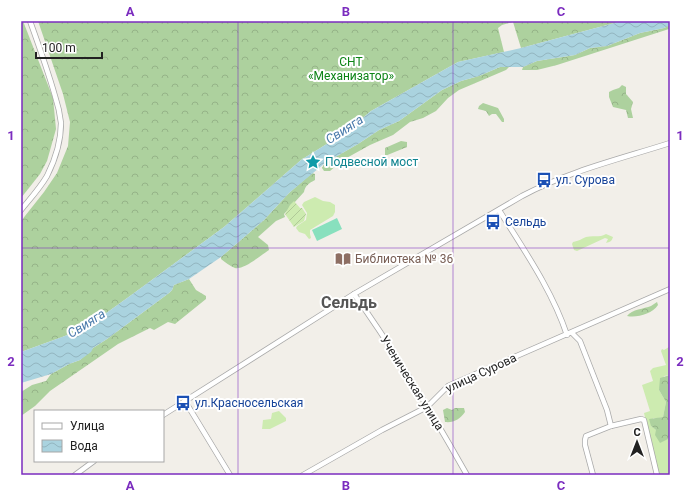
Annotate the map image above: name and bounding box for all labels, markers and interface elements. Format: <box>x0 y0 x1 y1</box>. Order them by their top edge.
text: A <box>126 4 135 19</box>
text: B <box>342 4 350 19</box>
text: C <box>557 4 566 19</box>
scale bar <box>36 34 102 60</box>
text: 100 m <box>42 41 76 55</box>
park label: СНТ «Механизатор» <box>308 55 394 83</box>
water label: Свияга <box>323 112 366 147</box>
text: 1 <box>7 128 15 143</box>
text: 1 <box>676 128 684 143</box>
place icon: Подвесной мост <box>304 153 322 171</box>
place label: Подвесной мост <box>325 155 418 169</box>
bus stop icon: ул. Сурова <box>535 171 553 189</box>
place label: ул. Сурова <box>556 173 615 187</box>
bus stop icon: Сельдь <box>484 213 502 231</box>
place label: Сельдь <box>505 215 546 229</box>
library icon: Библиотека № 36 <box>334 250 352 268</box>
place label: Библиотека № 36 <box>355 252 453 266</box>
district label: Сельдь <box>321 293 377 312</box>
water label: Свияга <box>65 306 108 341</box>
street label: Ученическая улица <box>377 333 447 433</box>
street label: улица Сурова <box>443 351 519 395</box>
text: 2 <box>7 354 15 369</box>
text: 2 <box>676 354 684 369</box>
bus stop icon: ул.Красносельская <box>174 394 192 412</box>
place label: ул.Красносельская <box>195 396 303 410</box>
legend <box>34 410 164 462</box>
text: Улица <box>70 419 105 433</box>
north arrow <box>617 422 657 462</box>
text: С <box>633 426 641 439</box>
text: Вода <box>70 439 98 453</box>
text: A <box>126 478 135 493</box>
text: B <box>342 478 350 493</box>
text: C <box>557 478 566 493</box>

